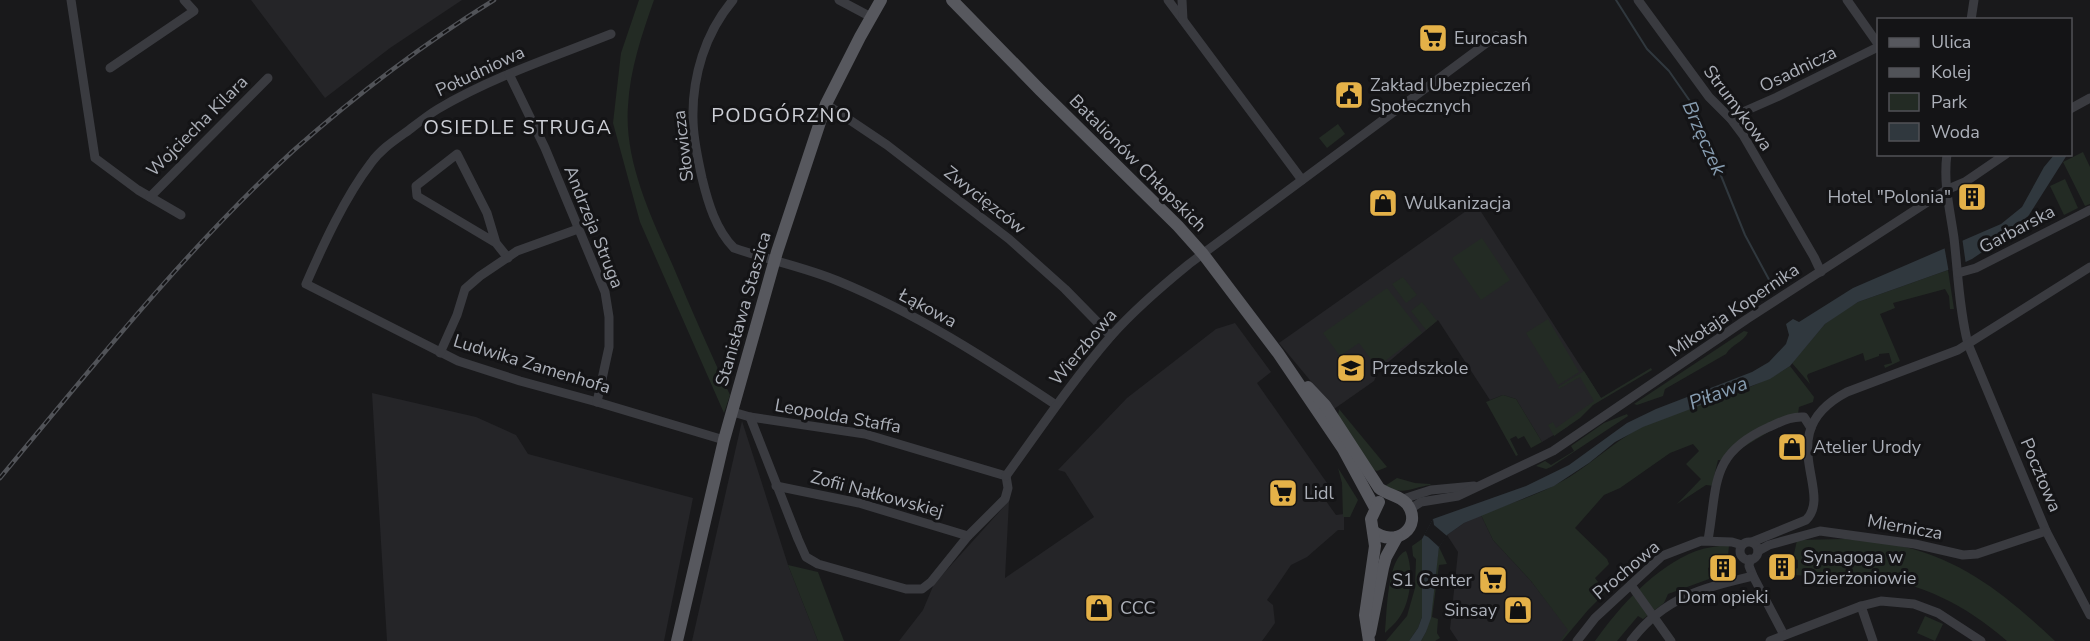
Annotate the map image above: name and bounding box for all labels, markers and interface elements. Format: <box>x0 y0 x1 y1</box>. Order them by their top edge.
legend <box>1877 18 2072 156</box>
supermarket icon: Eurocash <box>1417 22 1449 54</box>
place label: Eurocash <box>1454 26 1528 50</box>
text: Ulica <box>1931 30 1971 54</box>
street label: Południowa <box>432 40 528 102</box>
street label: Osadnicza <box>1755 40 1841 98</box>
street label: Strumykowa <box>1698 60 1778 156</box>
text: Kolej <box>1931 60 1971 84</box>
street label: Wojciecha Kilara <box>141 70 253 182</box>
place label: Zakład Ubezpieczeń Społecznych <box>1370 73 1531 118</box>
public building icon: Zakład Ubezpieczeń Społecznych <box>1333 79 1365 111</box>
street label: Batalionów Chłopskich <box>1064 89 1212 237</box>
text: Park <box>1931 90 1968 114</box>
water label: Brzęczek <box>1676 96 1733 181</box>
district label: PODGÓRZNO <box>711 102 853 129</box>
street label: Słowicza <box>667 109 699 183</box>
district label: OSIEDLE STRUGA <box>424 114 613 141</box>
text: Woda <box>1931 120 1980 144</box>
street label: Zwycięzców <box>939 160 1031 240</box>
street label: Andrzeja Struga <box>558 162 630 292</box>
building icon: Hotel "Polonia" <box>1956 181 1988 213</box>
place label: Hotel "Polonia" <box>1827 185 1951 209</box>
shop icon: Wulkanizacja <box>1367 187 1399 219</box>
place label: Wulkanizacja <box>1404 191 1511 215</box>
street label: Garbarska <box>1975 199 2059 259</box>
street label: Stanisława Staszica <box>709 229 777 389</box>
street label: Mikołaja Kopernika <box>1664 258 1804 362</box>
street label: Łąkowa <box>894 282 961 333</box>
street label: Wierzbowa <box>1044 304 1122 390</box>
street label: Ludwika Zamenhofa <box>450 329 614 399</box>
school or university icon: Przedszkole <box>1335 352 1367 384</box>
place label: Przedszkole <box>1372 356 1468 380</box>
water label: Piława <box>1685 369 1751 417</box>
street label: Leopolda Staffa <box>773 393 903 439</box>
shop icon: Atelier Urody <box>1776 431 1808 463</box>
street label: Pocztowa <box>2015 434 2067 516</box>
place label: Atelier Urody <box>1813 435 1922 459</box>
street label: Zofii Nałkowskiej <box>808 465 946 523</box>
supermarket icon: Lidl <box>1267 477 1299 509</box>
place label: Lidl <box>1304 481 1334 505</box>
street label: Miernicza <box>1865 509 1945 545</box>
street label: Prochowa <box>1587 535 1665 605</box>
place label: Synagoga w Dzierżoniowie <box>1803 545 1916 590</box>
building icon: Synagoga w Dzierżoniowie <box>1766 551 1798 583</box>
building icon: Dom opieki <box>1707 552 1739 584</box>
supermarket icon: S1 Center <box>1477 564 1509 596</box>
place label: S1 Center <box>1392 568 1473 592</box>
place label: Dom opieki <box>1678 585 1768 609</box>
shop icon: CCC <box>1083 592 1115 624</box>
shop icon: Sinsay <box>1502 594 1534 626</box>
place label: CCC <box>1120 596 1156 620</box>
place label: Sinsay <box>1444 598 1498 622</box>

